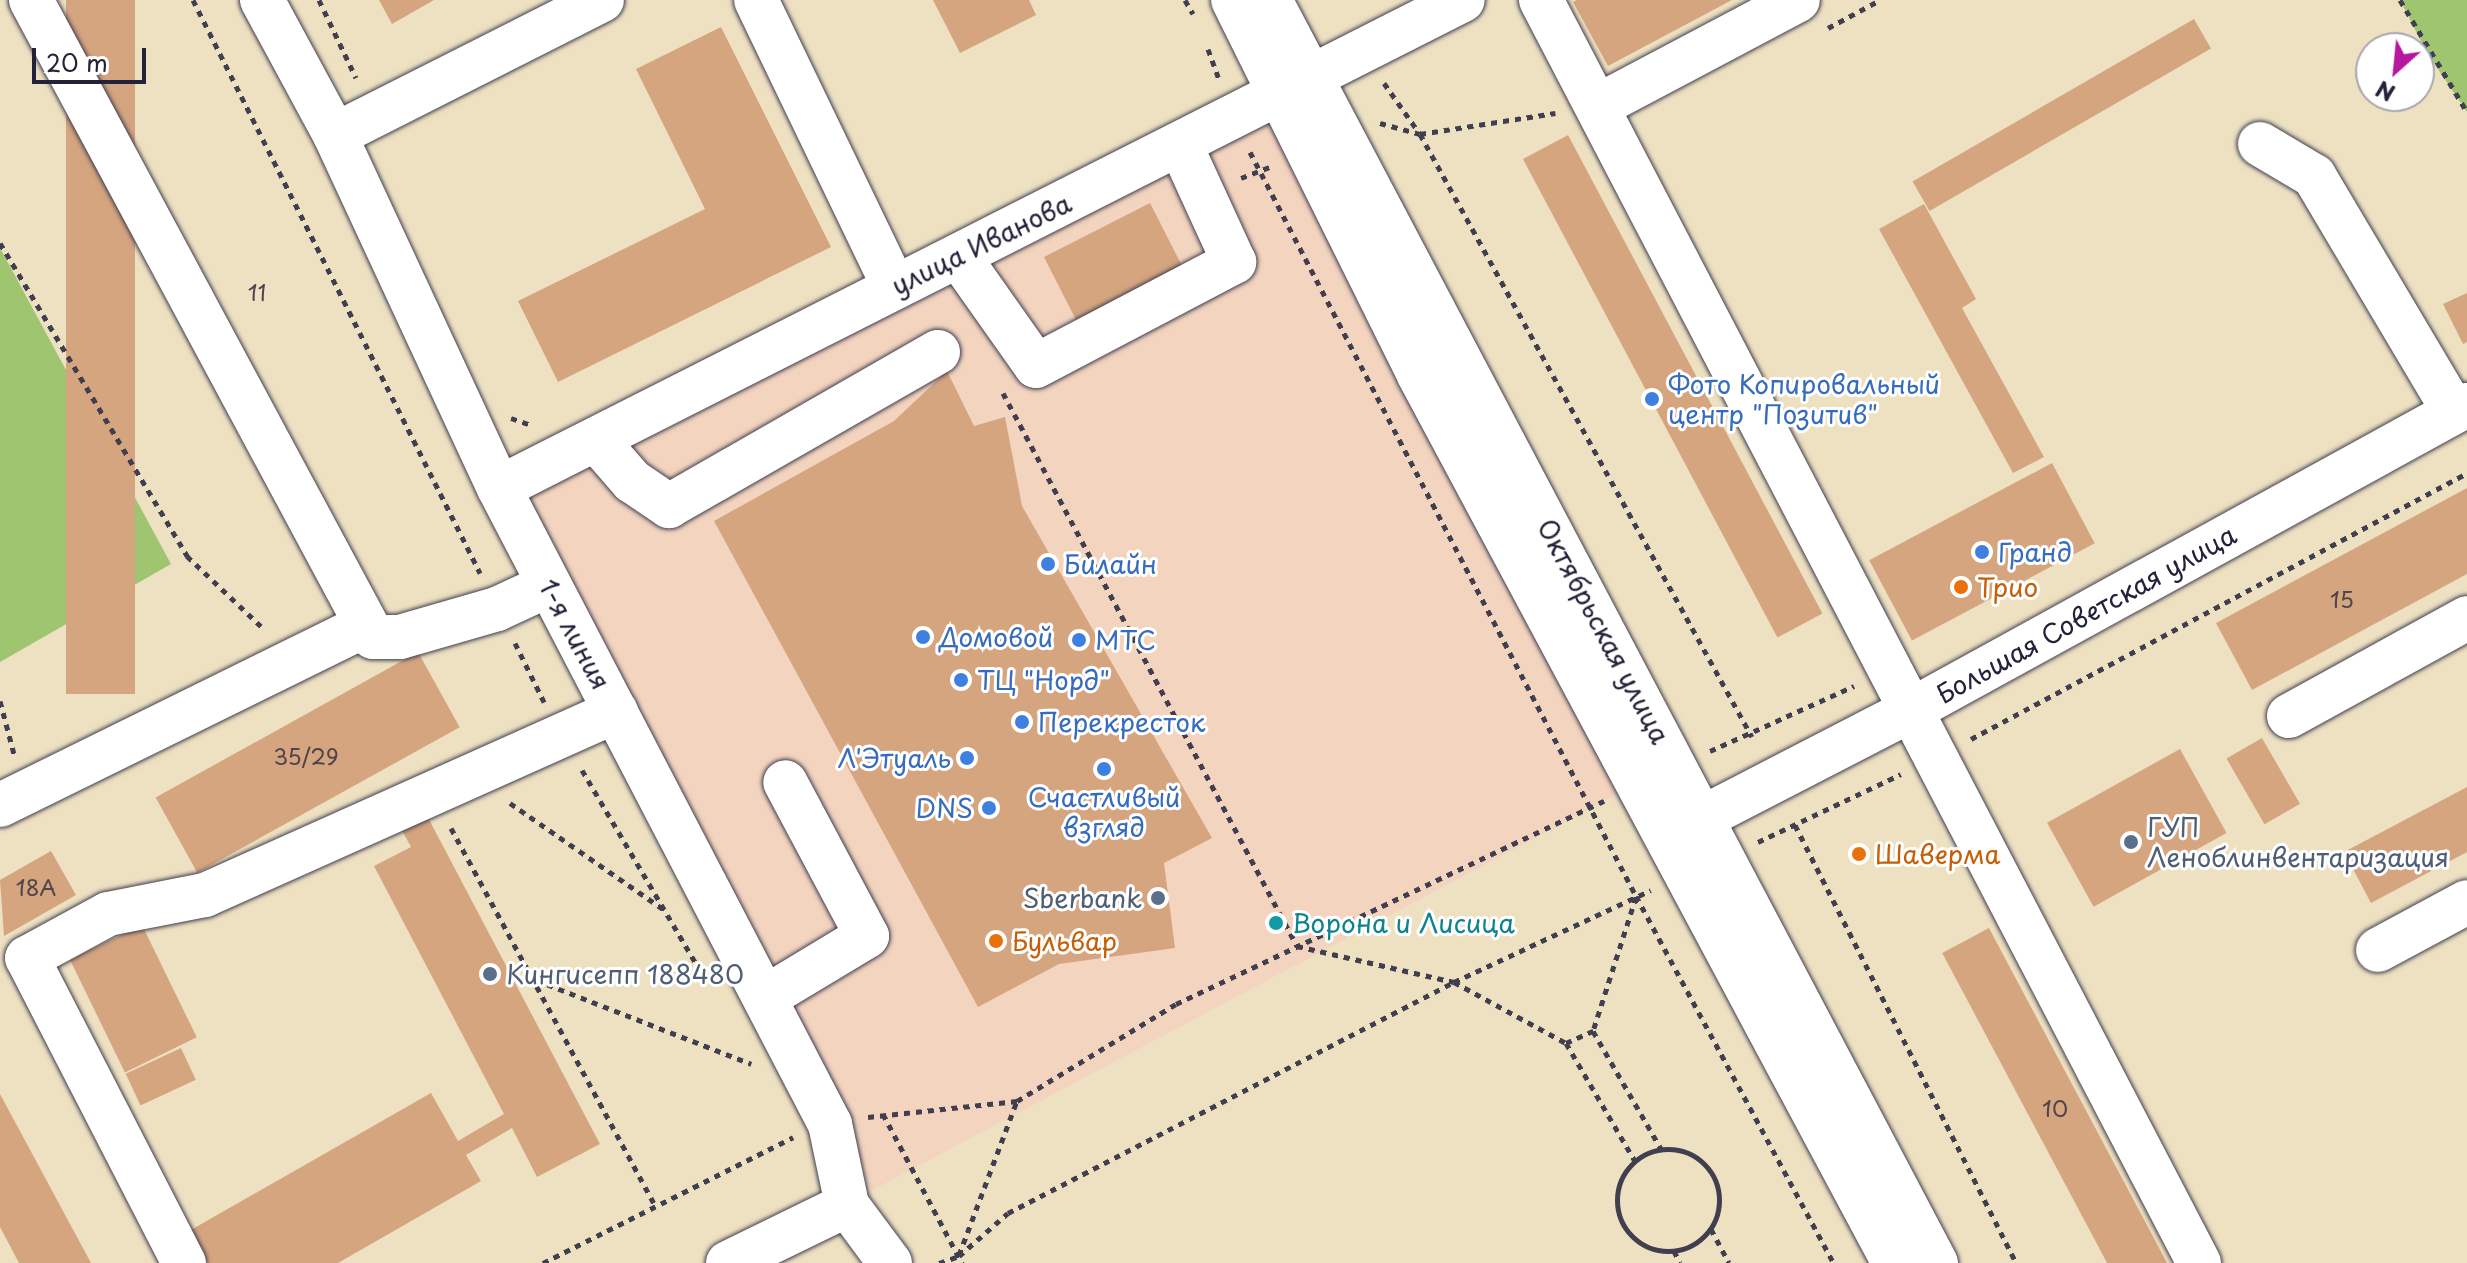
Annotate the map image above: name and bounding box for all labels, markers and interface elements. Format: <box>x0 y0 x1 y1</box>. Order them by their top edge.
scale bar <box>36 32 150 82</box>
north arrow <box>2355 32 2435 112</box>
text: 20 m <box>46 44 108 80</box>
text: N <box>2370 73 2400 111</box>
street label: улица Иванова <box>884 186 1078 302</box>
house number: 11 <box>248 279 266 305</box>
place label: Фото Копировальный центр "Позитив" <box>1668 368 1941 430</box>
marker: Фото Копировальный центр "Позитив" <box>1643 390 1661 408</box>
street label: Октябрьская улица <box>1531 512 1677 750</box>
street label: Большая Советская улица <box>1930 518 2242 710</box>
place label: Гранд <box>1998 536 2072 568</box>
marker: Гранд <box>1973 543 1991 561</box>
place label: Билайн <box>1064 548 1157 580</box>
marker: Билайн <box>1039 555 1057 573</box>
place label: Трио <box>1977 571 2038 603</box>
street label: 1-я линия <box>533 573 617 695</box>
marker: Трио <box>1952 578 1970 596</box>
house number: 15 <box>2330 586 2354 612</box>
place label: Домовой <box>939 621 1053 653</box>
place label: МТС <box>1095 624 1156 656</box>
marker: Домовой <box>914 628 932 646</box>
marker: МТС <box>1070 631 1088 649</box>
place label: ТЦ "Норд" <box>977 664 1111 696</box>
marker: ТЦ "Норд" <box>952 671 970 689</box>
place label: Перекресток <box>1038 706 1205 738</box>
marker: Перекресток <box>1013 713 1031 731</box>
place label: Л'Этуаль <box>838 742 951 774</box>
house number: 35/29 <box>273 743 339 769</box>
marker: Л'Этуаль <box>958 749 976 767</box>
marker: Счастливый взгляд <box>1095 760 1113 778</box>
place label: Счастливый взгляд <box>1028 781 1180 842</box>
place label: DNS <box>915 792 973 824</box>
marker: DNS <box>980 799 998 817</box>
place label: ГУП Леноблинвентаризация <box>2147 811 2449 872</box>
marker: ГУП Леноблинвентаризация <box>2122 833 2140 851</box>
place label: Шаверма <box>1875 838 2001 870</box>
marker: Шаверма <box>1850 845 1868 863</box>
house number: 18А <box>16 874 56 900</box>
place label: Sberbank <box>1023 882 1142 914</box>
marker: Sberbank <box>1149 889 1167 907</box>
place label: Ворона и Лисица <box>1292 907 1514 939</box>
marker: Ворона и Лисица <box>1267 914 1285 932</box>
place label: Бульвар <box>1012 925 1117 957</box>
marker: Бульвар <box>987 932 1005 950</box>
place label: Кингисепп 188480 <box>506 958 745 990</box>
marker: Кингисепп 188480 <box>481 965 499 983</box>
house number: 10 <box>2042 1095 2068 1121</box>

